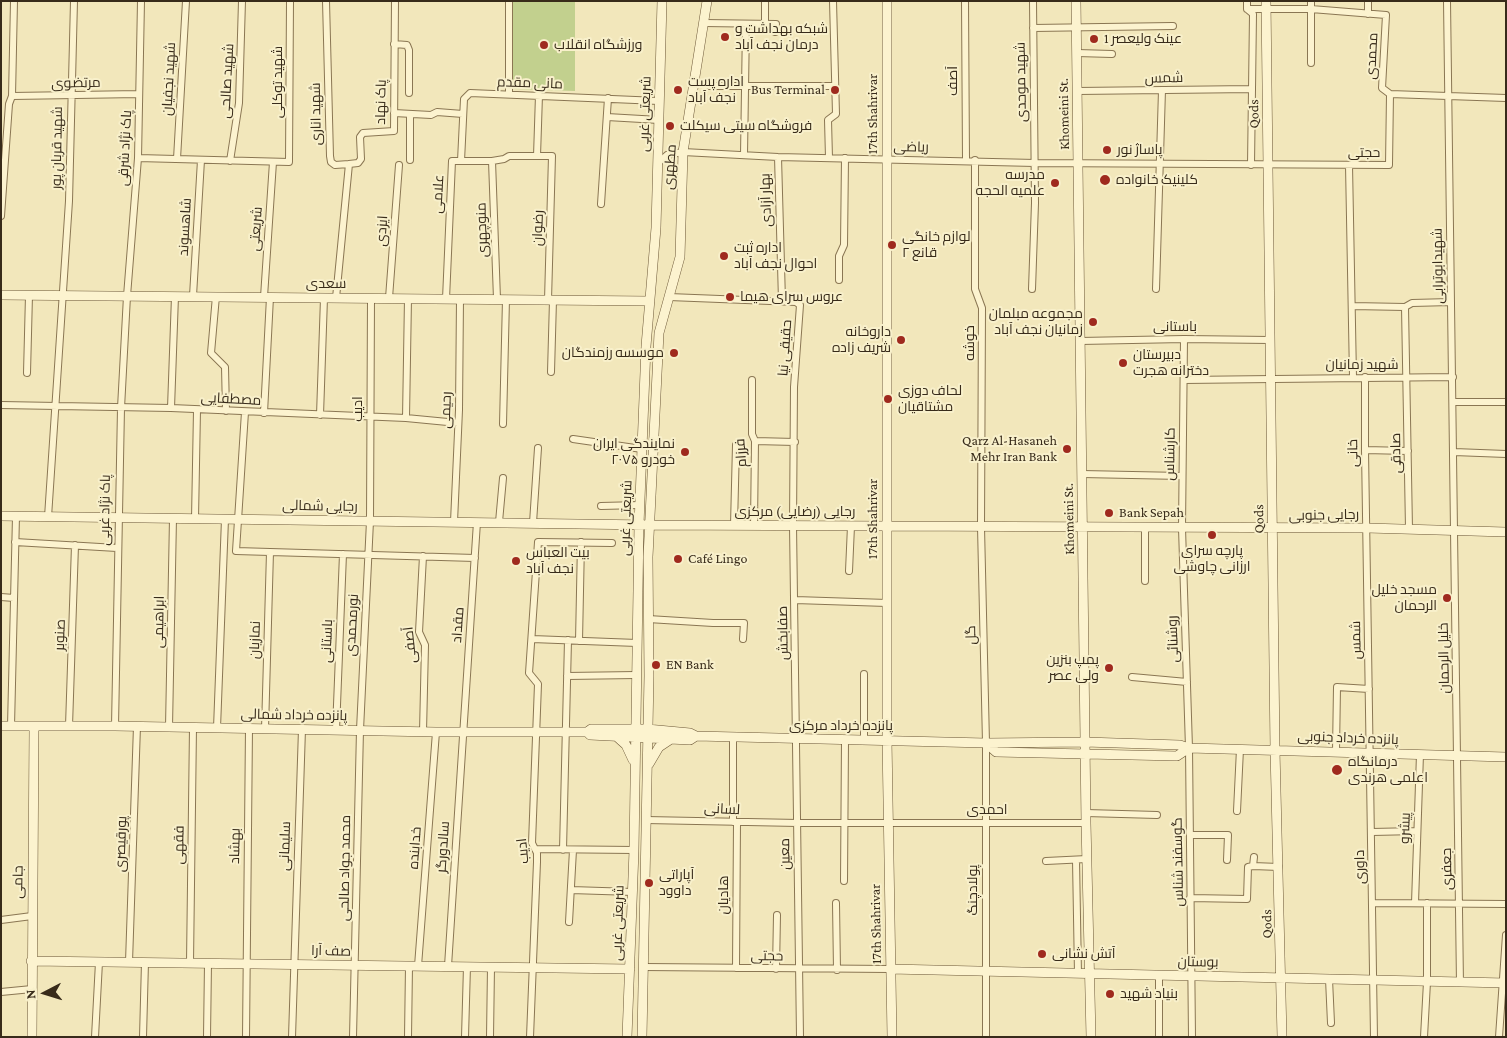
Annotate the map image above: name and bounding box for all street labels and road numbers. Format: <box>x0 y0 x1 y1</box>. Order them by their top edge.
street label: محمدی <box>1362 32 1382 80</box>
street label: شهید نجفیان <box>159 42 179 116</box>
street label: شهید موحدی <box>1012 42 1030 122</box>
street label: شهید صالحی <box>217 43 237 119</box>
street label: شهید توکلی <box>270 46 286 118</box>
street label: آصف <box>945 66 961 96</box>
street label: شمس <box>1145 69 1183 87</box>
street label: مانی مقدم <box>497 73 563 93</box>
street label: مرتضوی <box>51 74 101 92</box>
street label: 17th Shahrivar <box>865 74 881 154</box>
street label: شریعتی غربی <box>635 76 655 152</box>
street label: Khomeini St. <box>1055 78 1073 150</box>
street label: پاک نهاد <box>372 79 390 125</box>
street label: شهید اناری <box>307 82 325 146</box>
street label: Qods <box>1245 99 1263 129</box>
street label: شهید قربان پور <box>48 106 66 190</box>
street label: پاک نژاد شرقی <box>115 110 135 186</box>
street label: ریاضی <box>893 138 929 156</box>
street label: مطهری <box>660 144 680 190</box>
street label: حجتی <box>1348 145 1380 161</box>
street label: بهار آزادی <box>757 173 775 227</box>
street label: علامی <box>429 174 447 214</box>
street label: شاهسوند <box>175 197 195 257</box>
street label: منوچهری <box>473 202 491 258</box>
street label: شریعتی <box>246 206 266 252</box>
street label: رضوان <box>529 210 547 246</box>
street label: ایزدی <box>373 215 391 247</box>
street label: شهیدابوترابی <box>1429 228 1447 304</box>
street label: سعدی <box>306 276 346 292</box>
street label: حقیقی نیا <box>775 319 795 377</box>
street label: باستانی <box>1153 319 1197 335</box>
street label: خوشه <box>962 325 978 361</box>
street label: شهید زمانیان <box>1325 357 1399 373</box>
street label: مصطفایی <box>200 389 262 409</box>
street label: رحیمی <box>437 391 455 429</box>
street label: ادیب <box>350 396 366 422</box>
street label: کارشناس <box>1161 427 1179 481</box>
street label: صادقی <box>1387 433 1405 473</box>
street label: فرزام <box>732 438 750 468</box>
street label: خانی <box>1344 439 1362 467</box>
street label: پاک نژاد غربی <box>96 474 114 546</box>
street label: 17th Shahrivar <box>865 479 881 559</box>
street label: شریعتی غربی <box>616 480 636 556</box>
street label: Khomeini St. <box>1060 483 1078 555</box>
street label: رجایی شمالی <box>282 497 358 515</box>
street label: رجایی (رضایی) مرکزی <box>735 504 855 520</box>
street label: Qods <box>1250 504 1268 534</box>
street label: رجایی جنوبی <box>1289 506 1359 524</box>
street label: نورمحمدی <box>342 593 362 657</box>
street label: ابراهیمی <box>150 596 168 648</box>
street label: مقداد <box>448 606 468 644</box>
street label: صفابخش <box>774 606 792 660</box>
street label: روشنائی <box>1164 615 1182 663</box>
street label: صنوبر <box>51 619 69 651</box>
street label: باستانی <box>318 619 336 663</box>
street label: نمازیان <box>246 621 264 659</box>
street label: شمس <box>1347 621 1365 659</box>
street label: خلیل الرحمان <box>1435 622 1453 694</box>
street label: گل <box>962 625 980 645</box>
street label: آصفی <box>400 626 420 664</box>
street label: پانزده خرداد شمالی <box>241 706 347 724</box>
street label: پانزده خرداد مرکزی <box>789 718 893 734</box>
street label: پانزده خرداد جنوبی <box>1297 728 1399 748</box>
street label: لسانی <box>704 800 740 818</box>
street label: احمدی <box>966 802 1008 818</box>
street label: پیشرو <box>1396 812 1414 844</box>
street label: محمد جواد صالحی <box>336 815 354 921</box>
street label: پورقیصری <box>112 816 130 872</box>
street label: گوسفند شناس <box>1169 817 1187 907</box>
street label: سالدورگر <box>433 820 453 874</box>
street label: سلیمانی <box>276 821 294 871</box>
street label: فقهی <box>170 825 188 865</box>
street label: خدابنده <box>405 826 425 870</box>
street label: بهشاد <box>226 828 244 864</box>
street label: ادیب <box>513 837 533 865</box>
street label: معین <box>776 838 794 870</box>
street label: جعفری <box>1438 848 1456 890</box>
street label: داوری <box>1351 850 1369 884</box>
street label: جامی <box>9 865 27 899</box>
street label: پولادچنگ <box>965 865 981 915</box>
street label: هادیان <box>716 875 732 915</box>
street label: 17th Shahrivar <box>867 884 885 964</box>
street label: شریعتی غربی <box>608 885 628 961</box>
street label: Qods <box>1258 909 1276 939</box>
street label: صف آرا <box>311 942 351 960</box>
street label: حجتی <box>751 947 783 965</box>
street label: بوستان <box>1177 953 1219 971</box>

